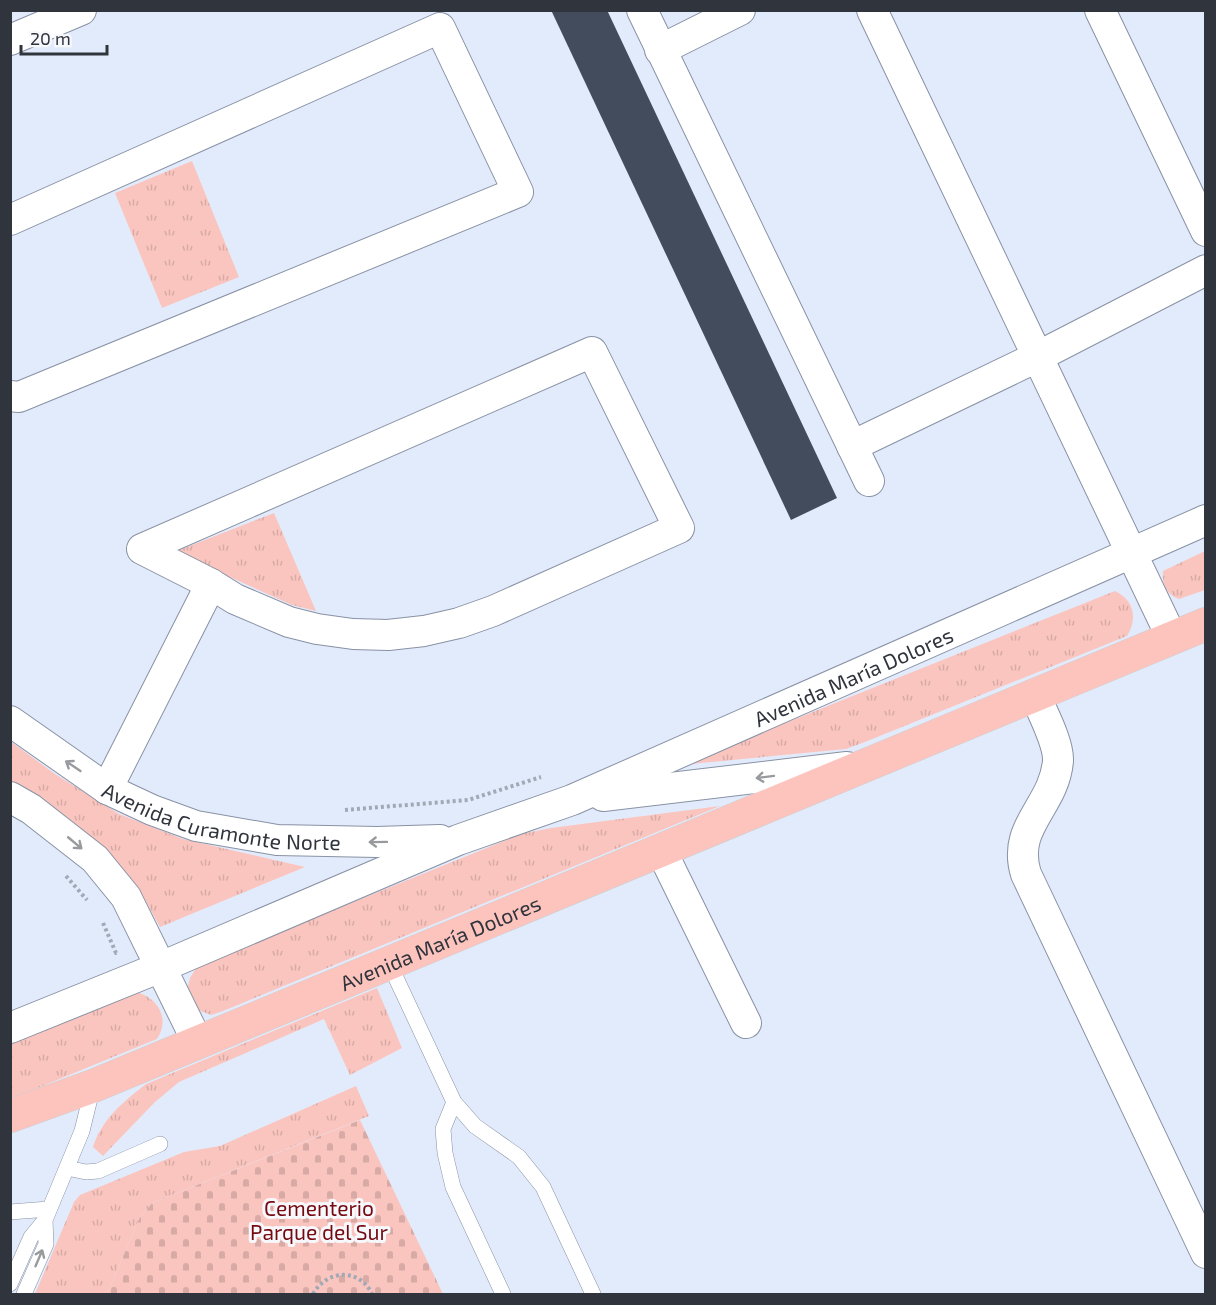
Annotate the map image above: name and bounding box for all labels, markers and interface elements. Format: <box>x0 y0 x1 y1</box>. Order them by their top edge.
scale bar <box>21 18 106 56</box>
text: 20 m <box>30 27 71 49</box>
street label: Avenida María Dolores <box>750 621 956 731</box>
one-way arrow <box>65 760 82 772</box>
one-way arrow <box>756 772 776 783</box>
street label: Avenida Curamonte Norte <box>99 776 341 854</box>
one-way arrow <box>67 836 82 850</box>
one-way arrow <box>369 836 389 848</box>
street label: Avenida María Dolores <box>336 889 544 995</box>
park label: Cementerio Parque del Sur <box>250 1195 388 1244</box>
one-way arrow <box>34 1250 46 1268</box>

